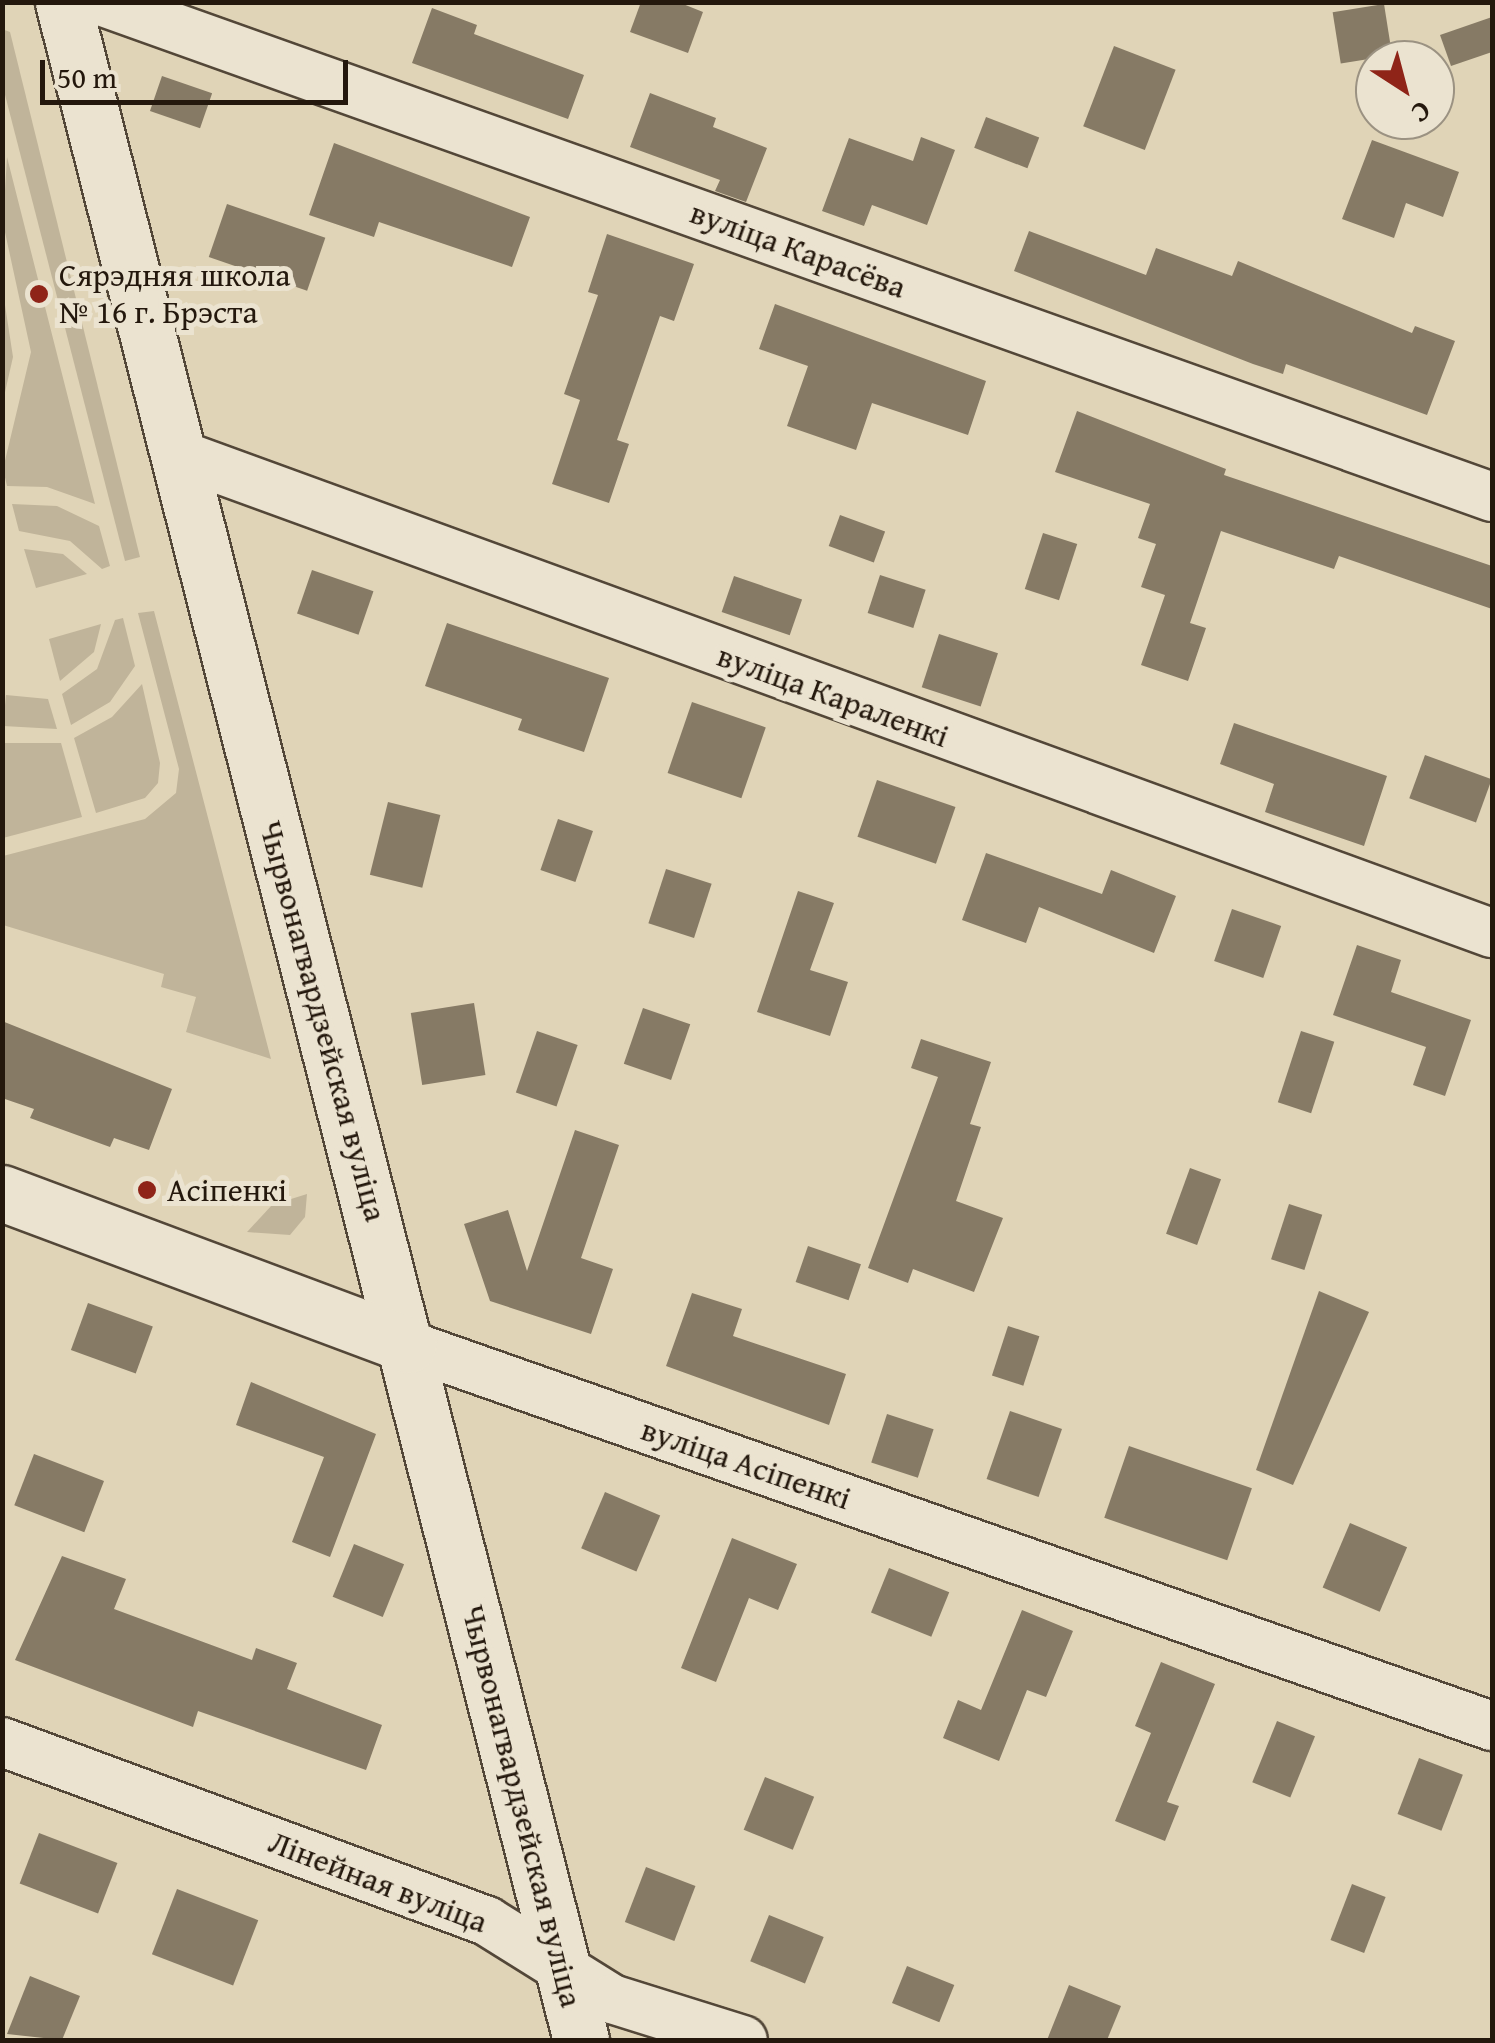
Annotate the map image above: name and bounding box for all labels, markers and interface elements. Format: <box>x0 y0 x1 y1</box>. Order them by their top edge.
scale bar <box>45 40 352 102</box>
north arrow <box>1355 40 1455 140</box>
text: 50 m <box>57 55 117 99</box>
text: С <box>1403 92 1440 134</box>
street label: вуліца Карасёва <box>685 193 911 307</box>
place label: Сярэдняя школа № 16 г. Брэста <box>59 257 290 332</box>
marker: Сярэдняя школа № 16 г. Брэста <box>28 283 50 305</box>
street label: вуліца Караленкі <box>712 636 954 756</box>
street label: Чырвонагвардзейская вуліца <box>251 816 395 1226</box>
place label: Асіпенкі <box>167 1171 287 1209</box>
marker: Асіпенкі <box>136 1179 158 1201</box>
street label: вуліца Асіпенкі <box>636 1410 856 1518</box>
street label: Чырвонагвардзейская вуліца <box>453 1601 591 2011</box>
street label: Лінейная вуліца <box>263 1823 493 1941</box>

